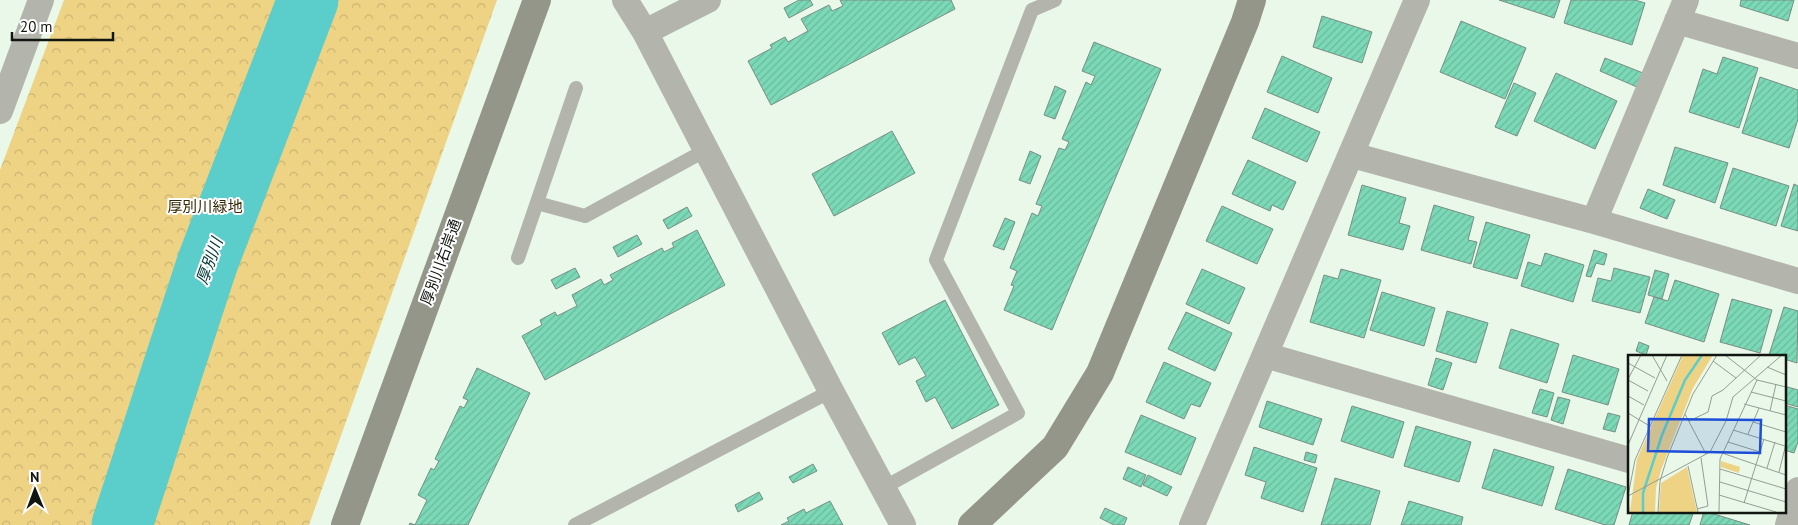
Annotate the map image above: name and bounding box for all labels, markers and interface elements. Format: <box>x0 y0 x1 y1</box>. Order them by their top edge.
scale bar <box>12 10 114 42</box>
text: 20 m <box>20 17 53 36</box>
park label: 厚別川緑地 <box>167 197 243 216</box>
street label: 厚別川右岸通 <box>416 216 465 307</box>
water label: 厚別川 <box>191 233 227 287</box>
inset map <box>1628 355 1786 512</box>
north arrow <box>10 465 60 515</box>
text: N <box>30 468 40 486</box>

